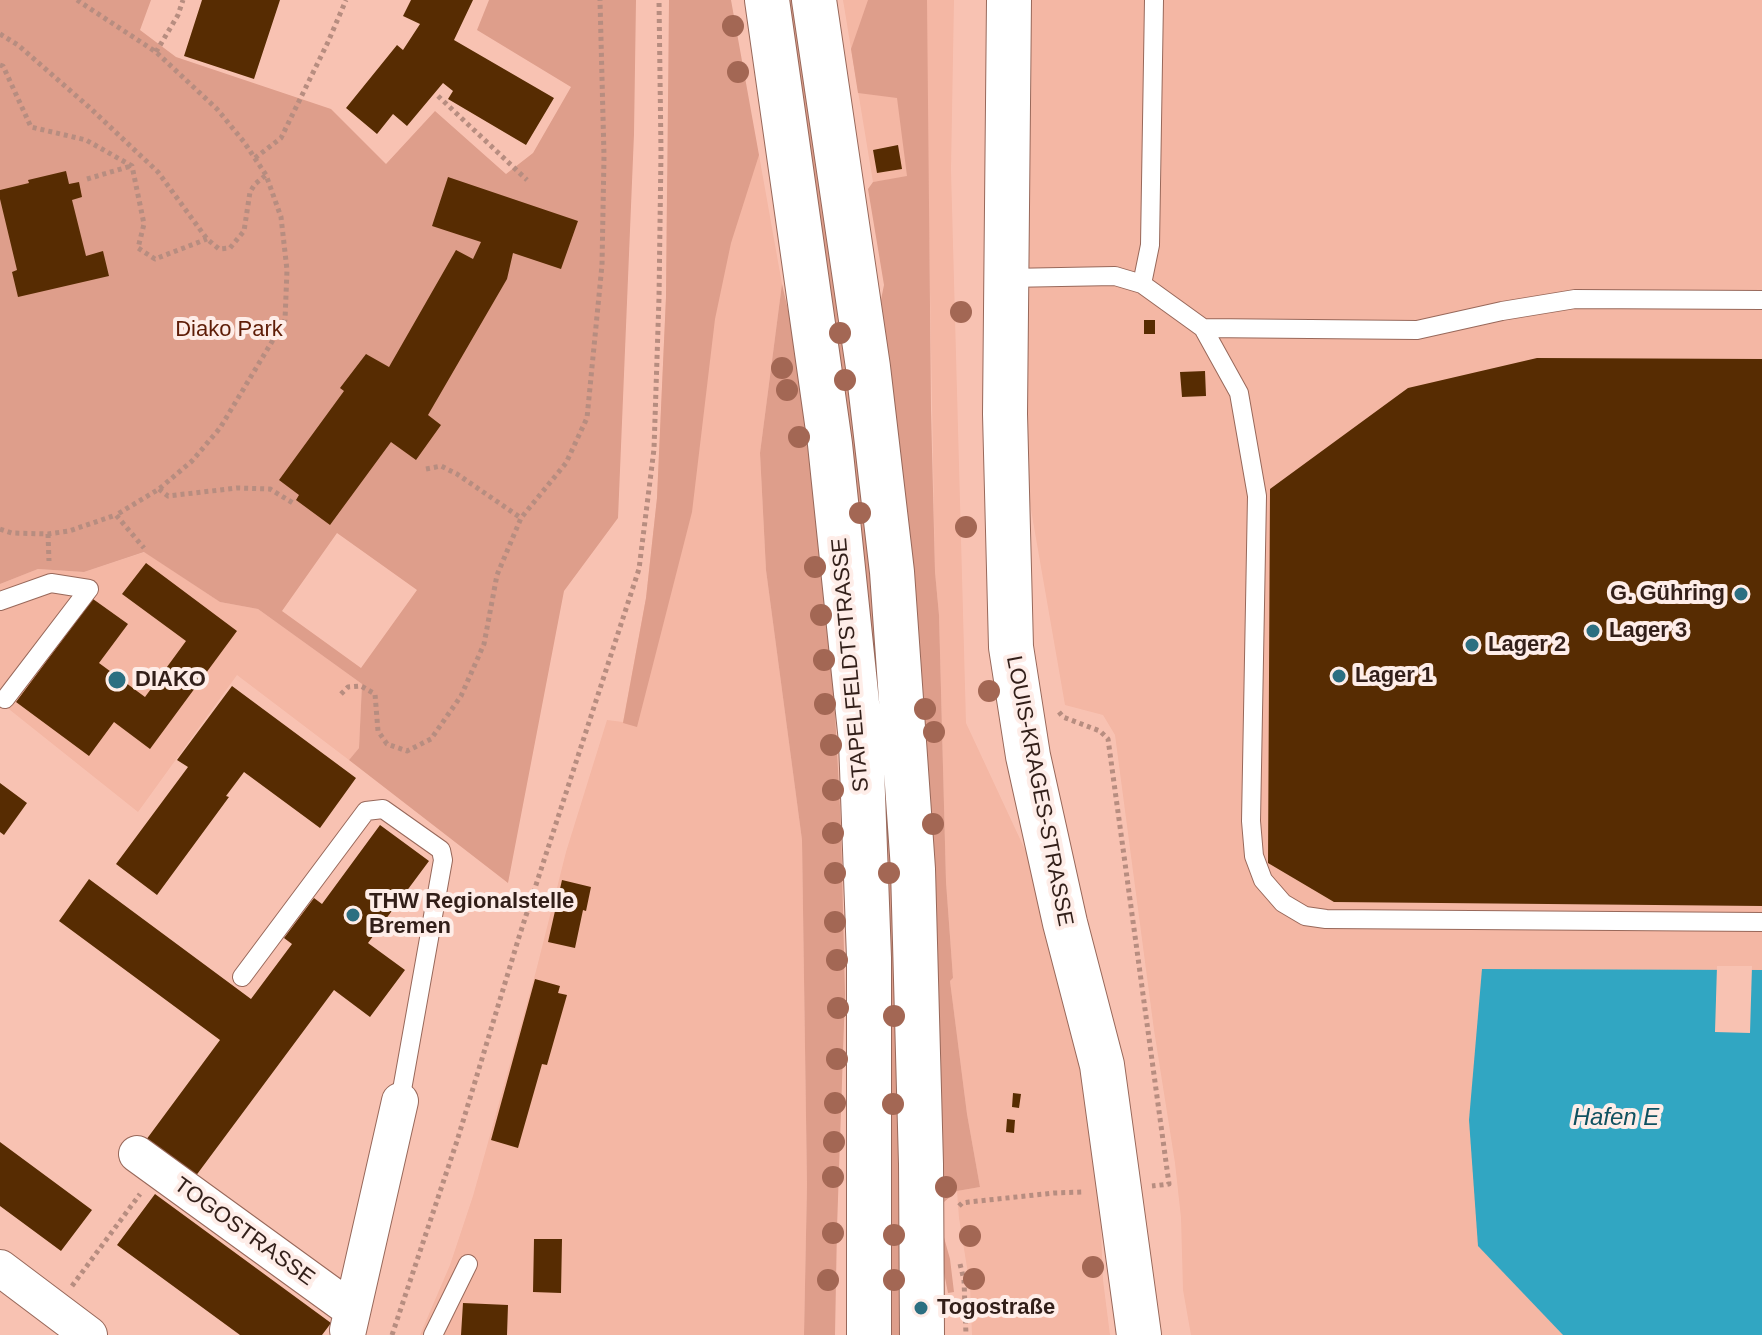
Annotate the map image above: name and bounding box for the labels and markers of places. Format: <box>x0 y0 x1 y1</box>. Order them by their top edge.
place label: G. Gühring <box>1610 581 1725 607</box>
marker: G. Gühring <box>1732 585 1750 603</box>
place label: Lager 3 <box>1609 618 1687 644</box>
marker: Lager 3 <box>1584 622 1602 640</box>
place label: Lager 2 <box>1488 632 1566 658</box>
marker: Lager 2 <box>1463 636 1481 654</box>
place label: Lager 1 <box>1355 663 1433 689</box>
place label: DIAKO <box>135 667 206 693</box>
marker: Lager 1 <box>1330 667 1348 685</box>
marker: DIAKO <box>106 669 128 691</box>
place label: THW Regionalstelle Bremen <box>369 889 574 940</box>
marker: THW Regionalstelle Bremen <box>344 906 362 924</box>
place label: Togostraße <box>937 1295 1055 1321</box>
marker: Togostraße <box>912 1299 930 1317</box>

